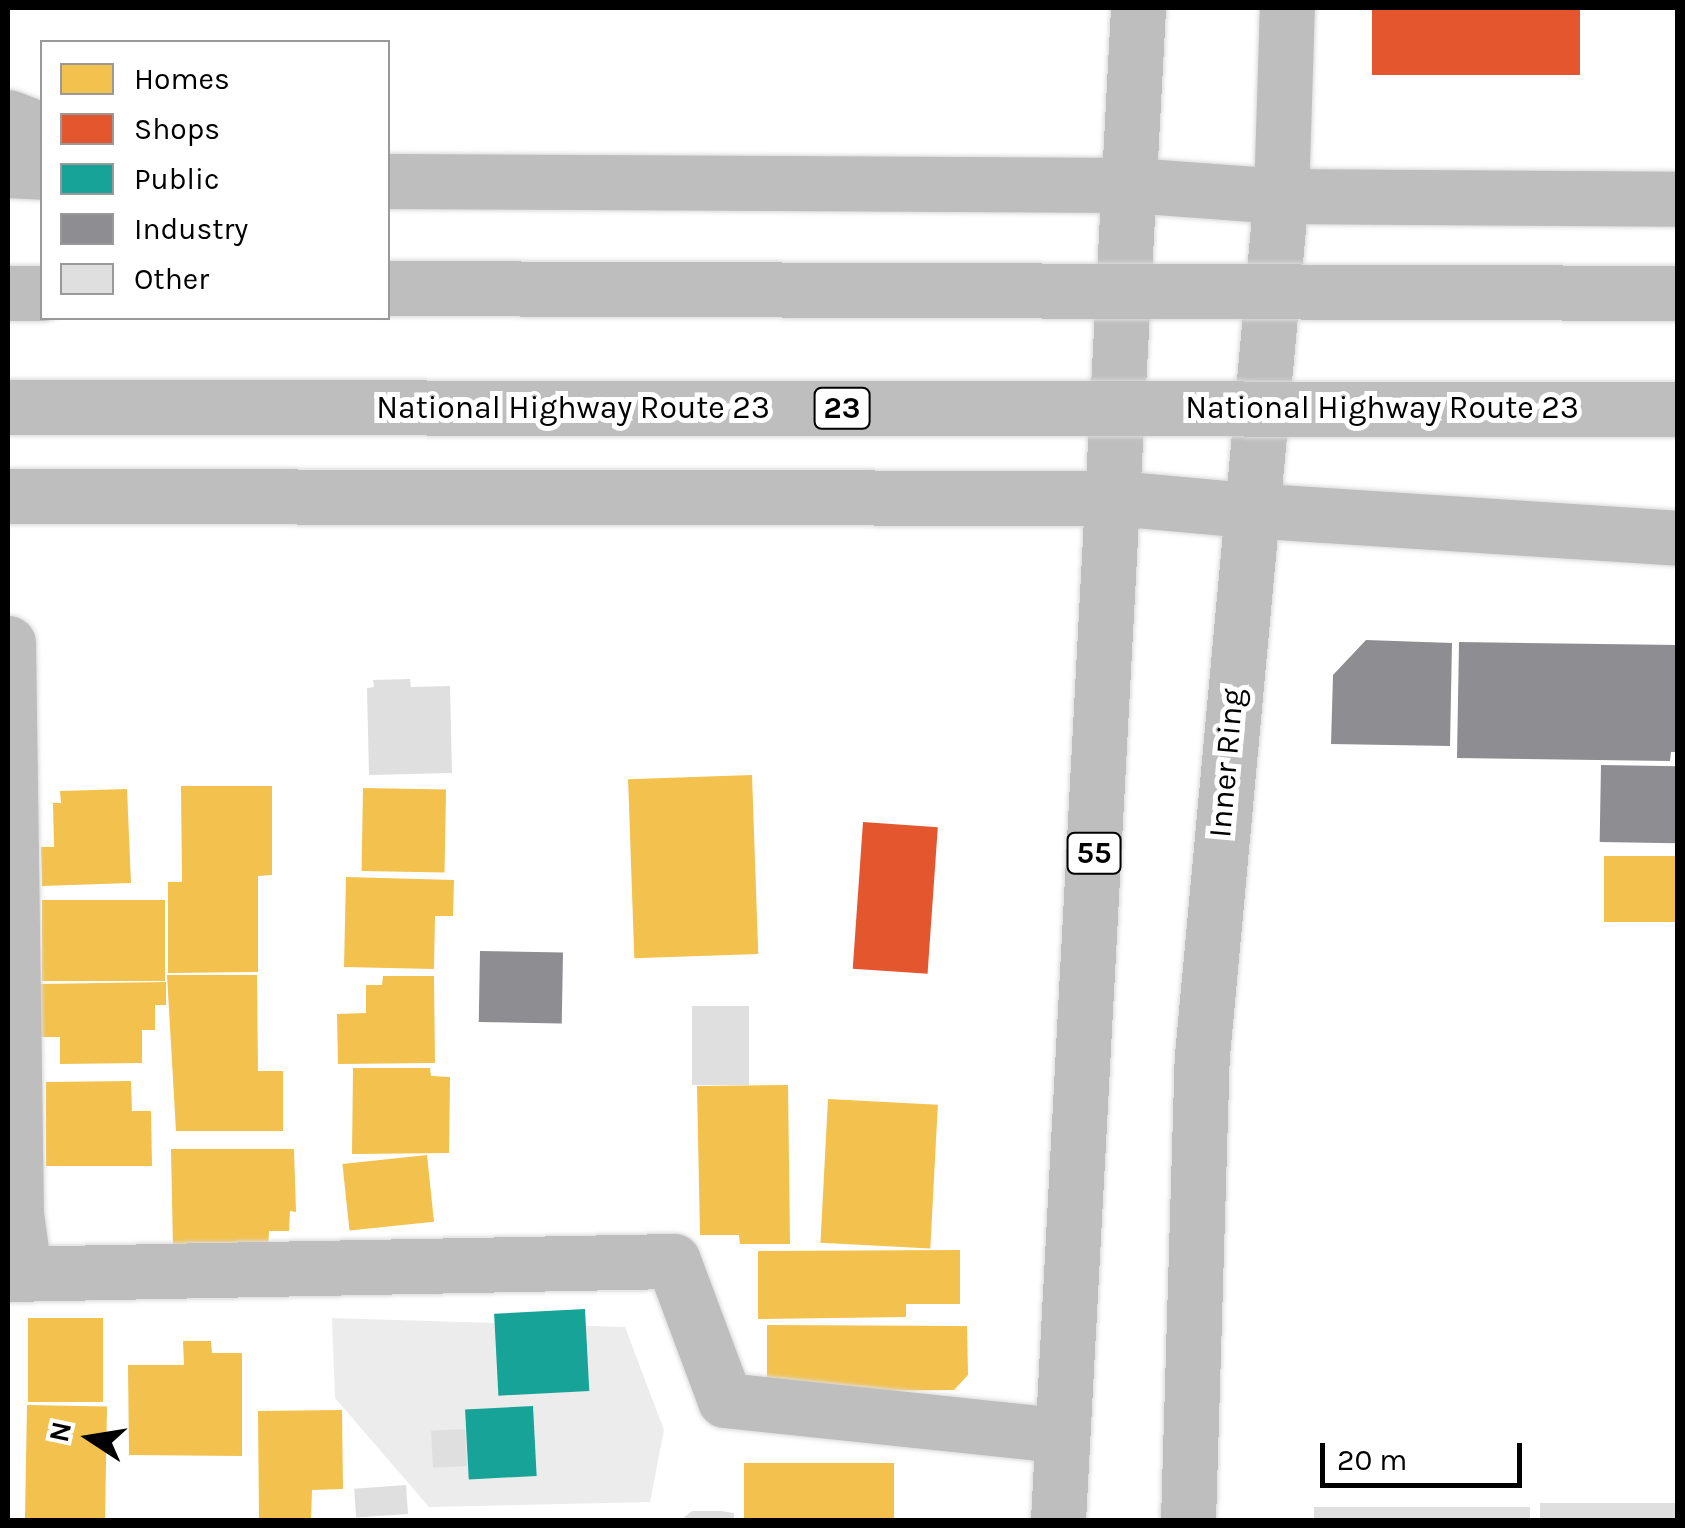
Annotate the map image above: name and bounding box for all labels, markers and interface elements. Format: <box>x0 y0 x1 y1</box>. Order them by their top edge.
legend <box>40 40 390 320</box>
text: Homes <box>134 61 230 97</box>
text: Shops <box>134 111 220 147</box>
text: Public <box>134 161 219 197</box>
text: Industry <box>134 211 248 247</box>
text: Other <box>134 261 209 297</box>
road number: 23 <box>812 383 872 433</box>
street label: National Highway Route 23 <box>376 389 770 427</box>
street label: National Highway Route 23 <box>1185 389 1579 427</box>
street label: Inner Ring <box>1201 687 1253 839</box>
road number: 55 <box>1066 828 1122 878</box>
north arrow <box>40 1388 140 1488</box>
text: N <box>42 1418 78 1445</box>
scale bar <box>1325 1423 1528 1485</box>
text: 20 m <box>1337 1442 1407 1478</box>

